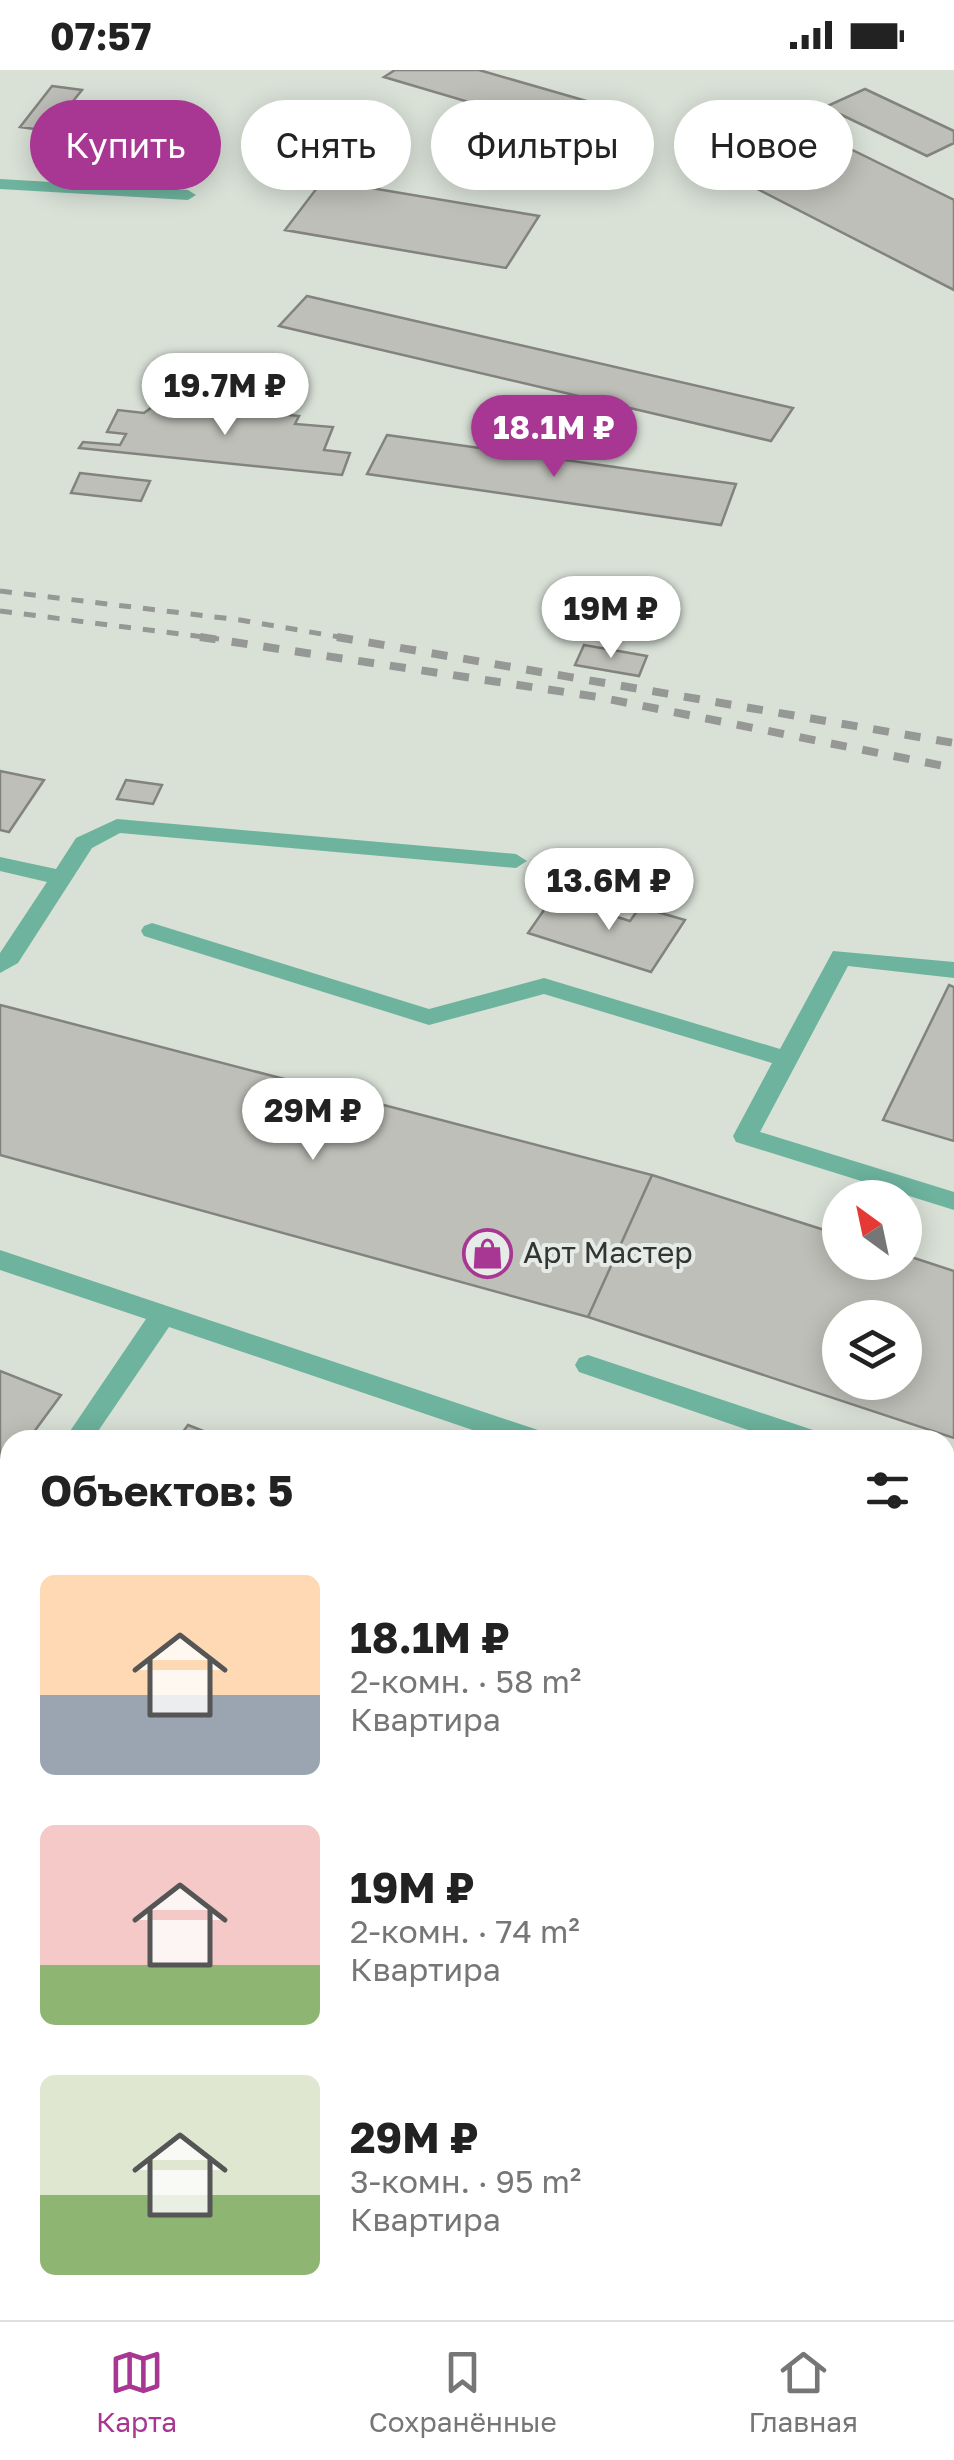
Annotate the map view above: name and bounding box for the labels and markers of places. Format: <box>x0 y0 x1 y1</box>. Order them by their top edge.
pin: 19.7M ₽ <box>133 353 317 438</box>
pin: 18.1M ₽ <box>462 395 646 480</box>
pin: 19M ₽ <box>541 576 681 661</box>
pin: 13.6M ₽ <box>517 848 701 933</box>
pin: 29M ₽ <box>243 1078 383 1163</box>
shop icon: Арт Мастер <box>462 1227 514 1279</box>
place label: Арт Мастер <box>523 1234 693 1270</box>

